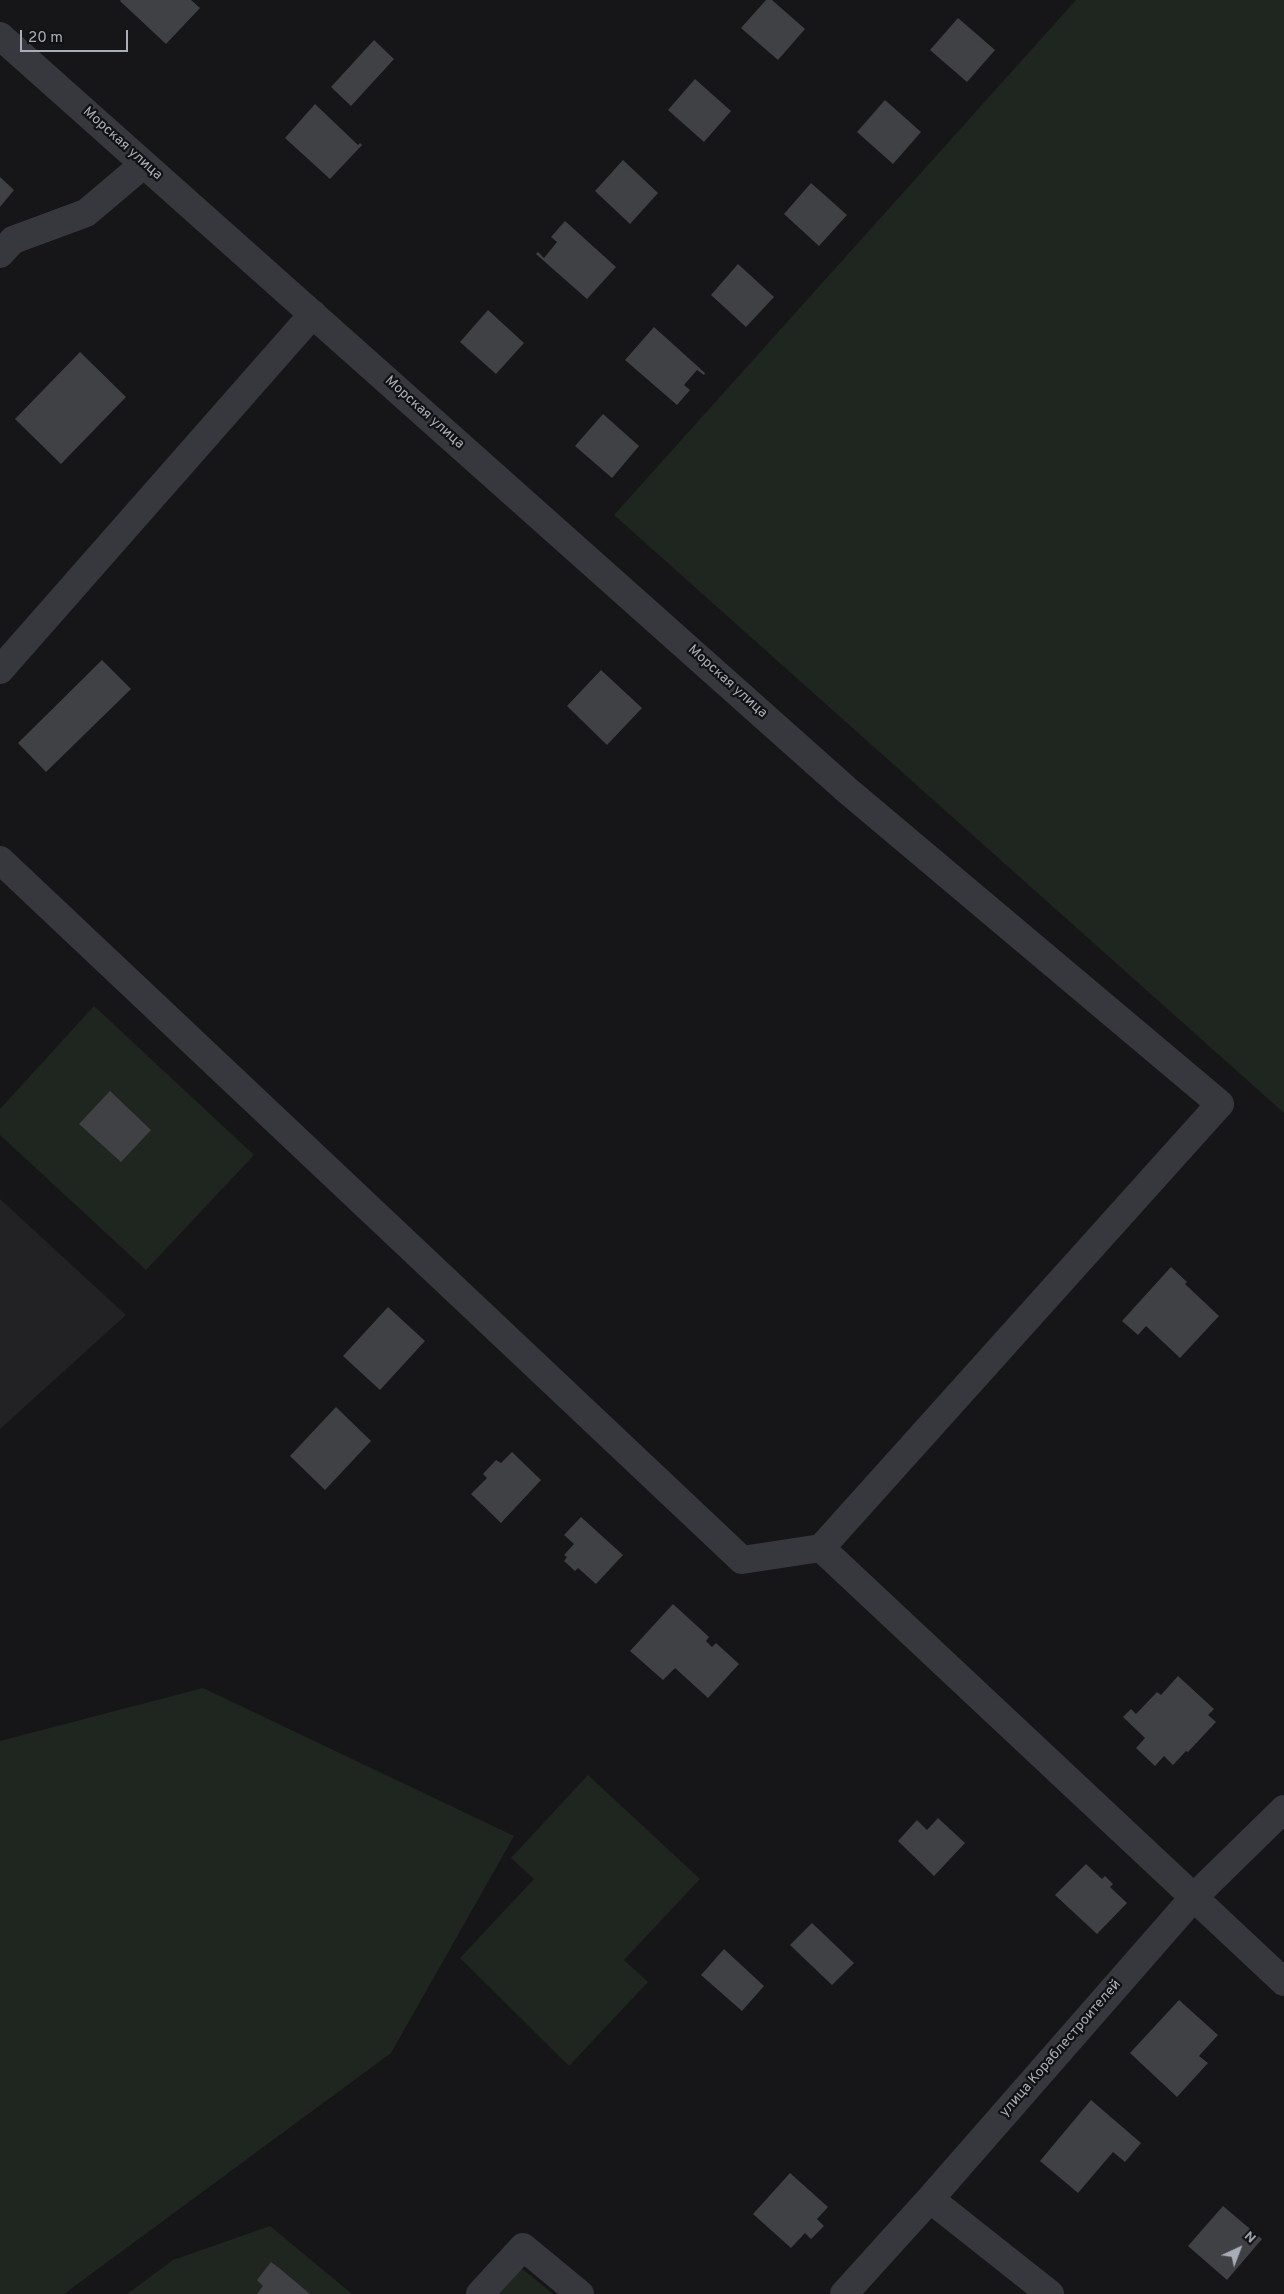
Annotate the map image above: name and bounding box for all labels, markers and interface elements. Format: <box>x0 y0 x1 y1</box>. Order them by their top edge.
scale bar <box>22 20 130 52</box>
text: 20 m <box>28 29 63 48</box>
street label: Морская улица <box>79 104 165 184</box>
street label: Морская улица <box>381 373 467 453</box>
street label: Морская улица <box>684 642 770 722</box>
street label: улица Кораблестроителей <box>997 1977 1125 2121</box>
north arrow <box>1214 2224 1264 2274</box>
text: N <box>1240 2228 1259 2247</box>

